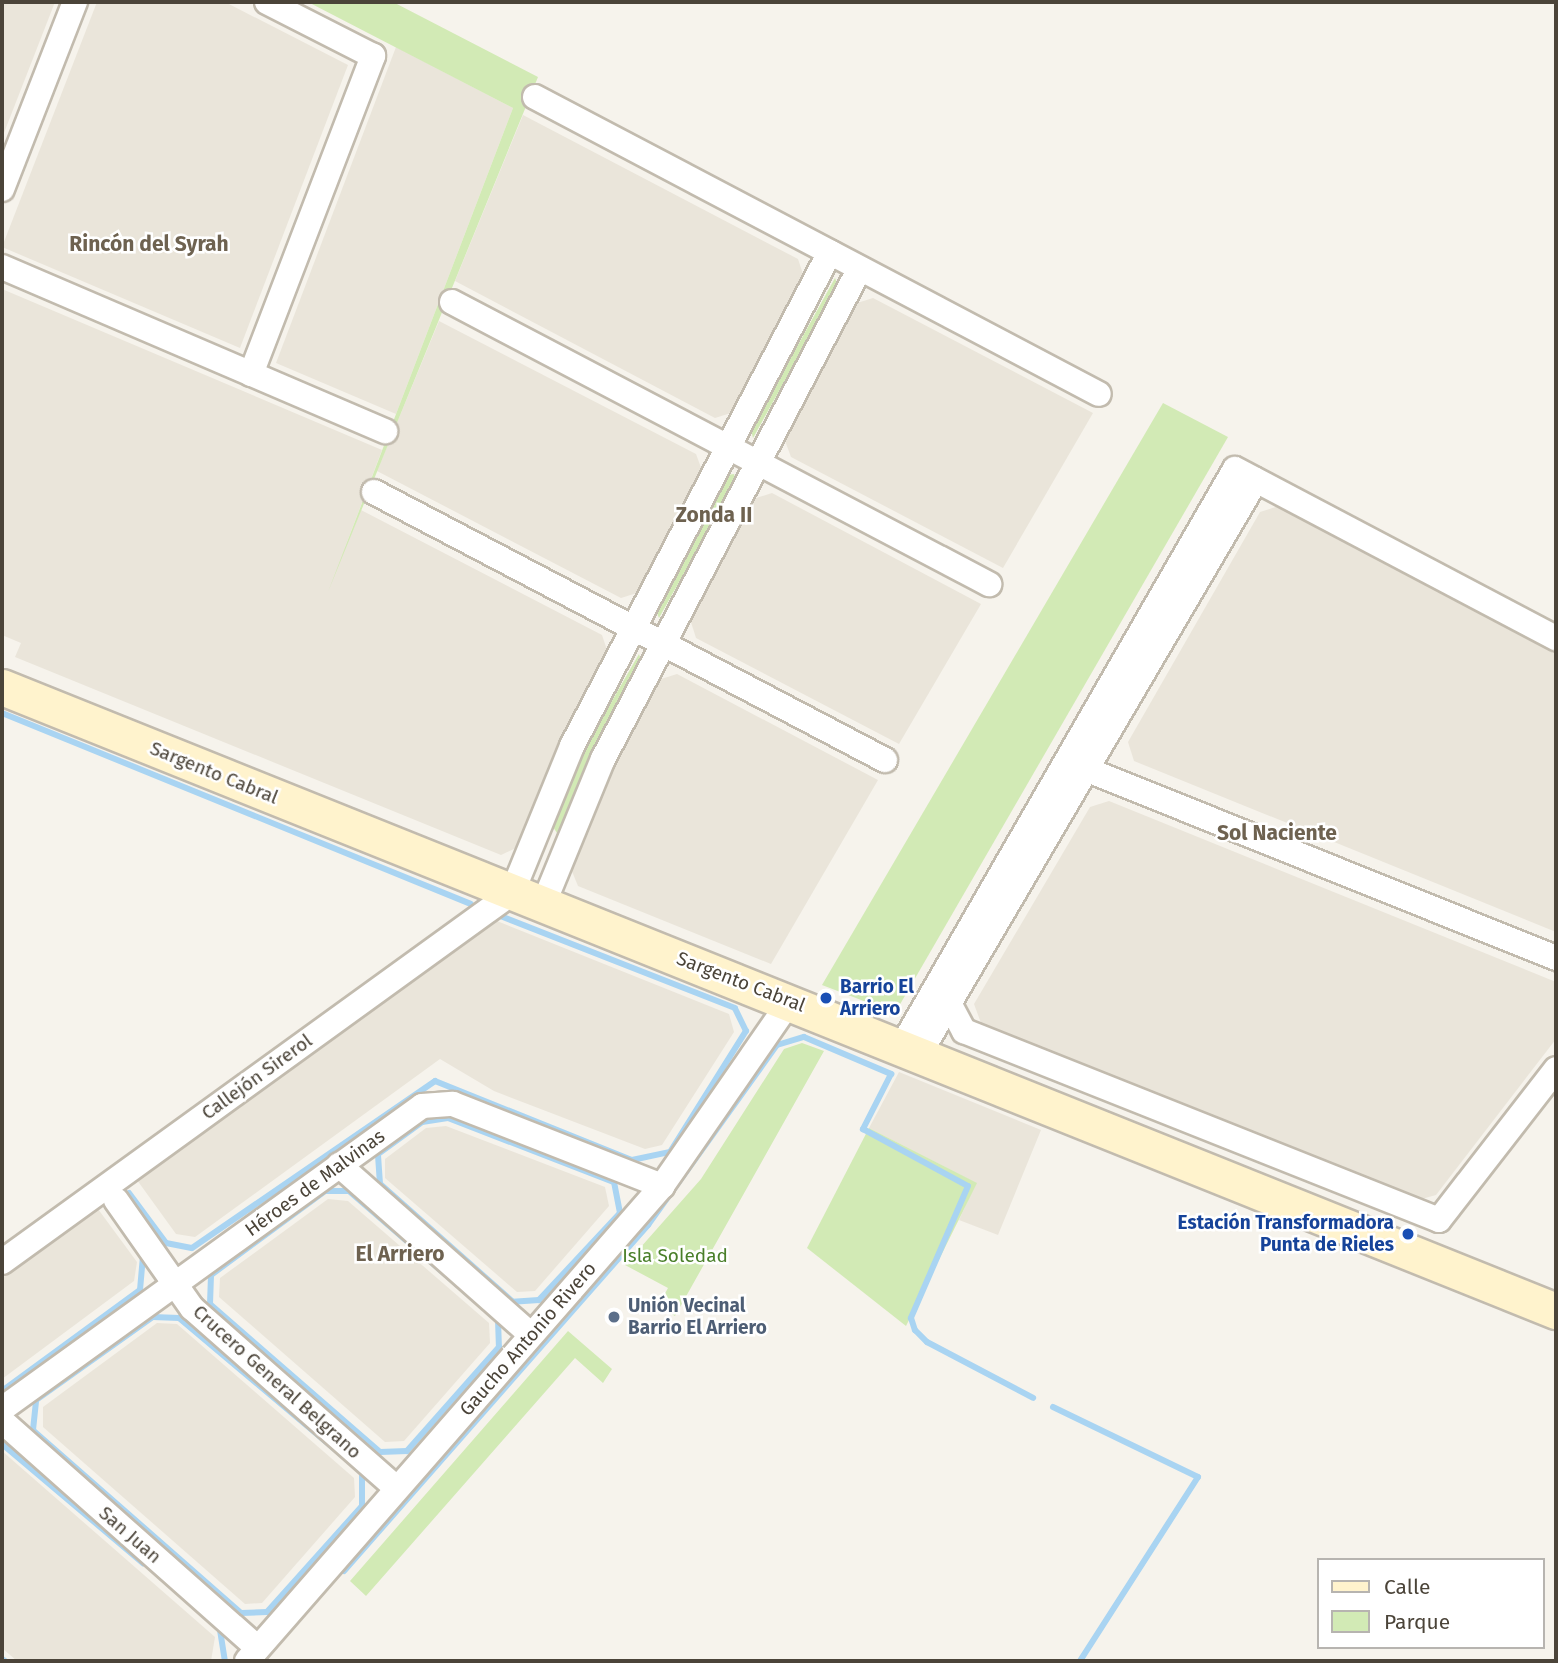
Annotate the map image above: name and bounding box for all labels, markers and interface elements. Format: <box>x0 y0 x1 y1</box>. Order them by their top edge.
district label: Rincón del Syrah <box>69 231 229 257</box>
district label: Zonda II <box>676 502 752 528</box>
street label: Sargento Cabral <box>147 737 281 809</box>
district label: Sol Naciente <box>1217 820 1337 846</box>
street label: Sargento Cabral <box>673 947 809 1017</box>
place label: Barrio El Arriero <box>840 976 914 1020</box>
marker: Barrio El Arriero <box>818 990 834 1006</box>
street label: Callejón Sirerol <box>197 1029 317 1125</box>
street label: Héroes de Malvinas <box>241 1125 389 1241</box>
place label: Estación Transformadora Punta de Rieles <box>1178 1212 1394 1256</box>
marker: Estación Transformadora Punta de Rieles <box>1400 1226 1416 1242</box>
district label: El Arriero <box>356 1241 444 1267</box>
park label: Isla Soledad <box>622 1245 728 1267</box>
street label: Gaucho Antonio Rivero <box>455 1257 601 1421</box>
place label: Unión Vecinal Barrio El Arriero <box>628 1295 767 1339</box>
street label: Crucero General Belgrano <box>188 1300 366 1464</box>
marker: Unión Vecinal Barrio El Arriero <box>606 1309 622 1325</box>
street label: San Juan <box>94 1502 166 1568</box>
legend <box>1316 1558 1544 1649</box>
text: Calle <box>1384 1574 1430 1600</box>
text: Parque <box>1384 1609 1450 1635</box>

